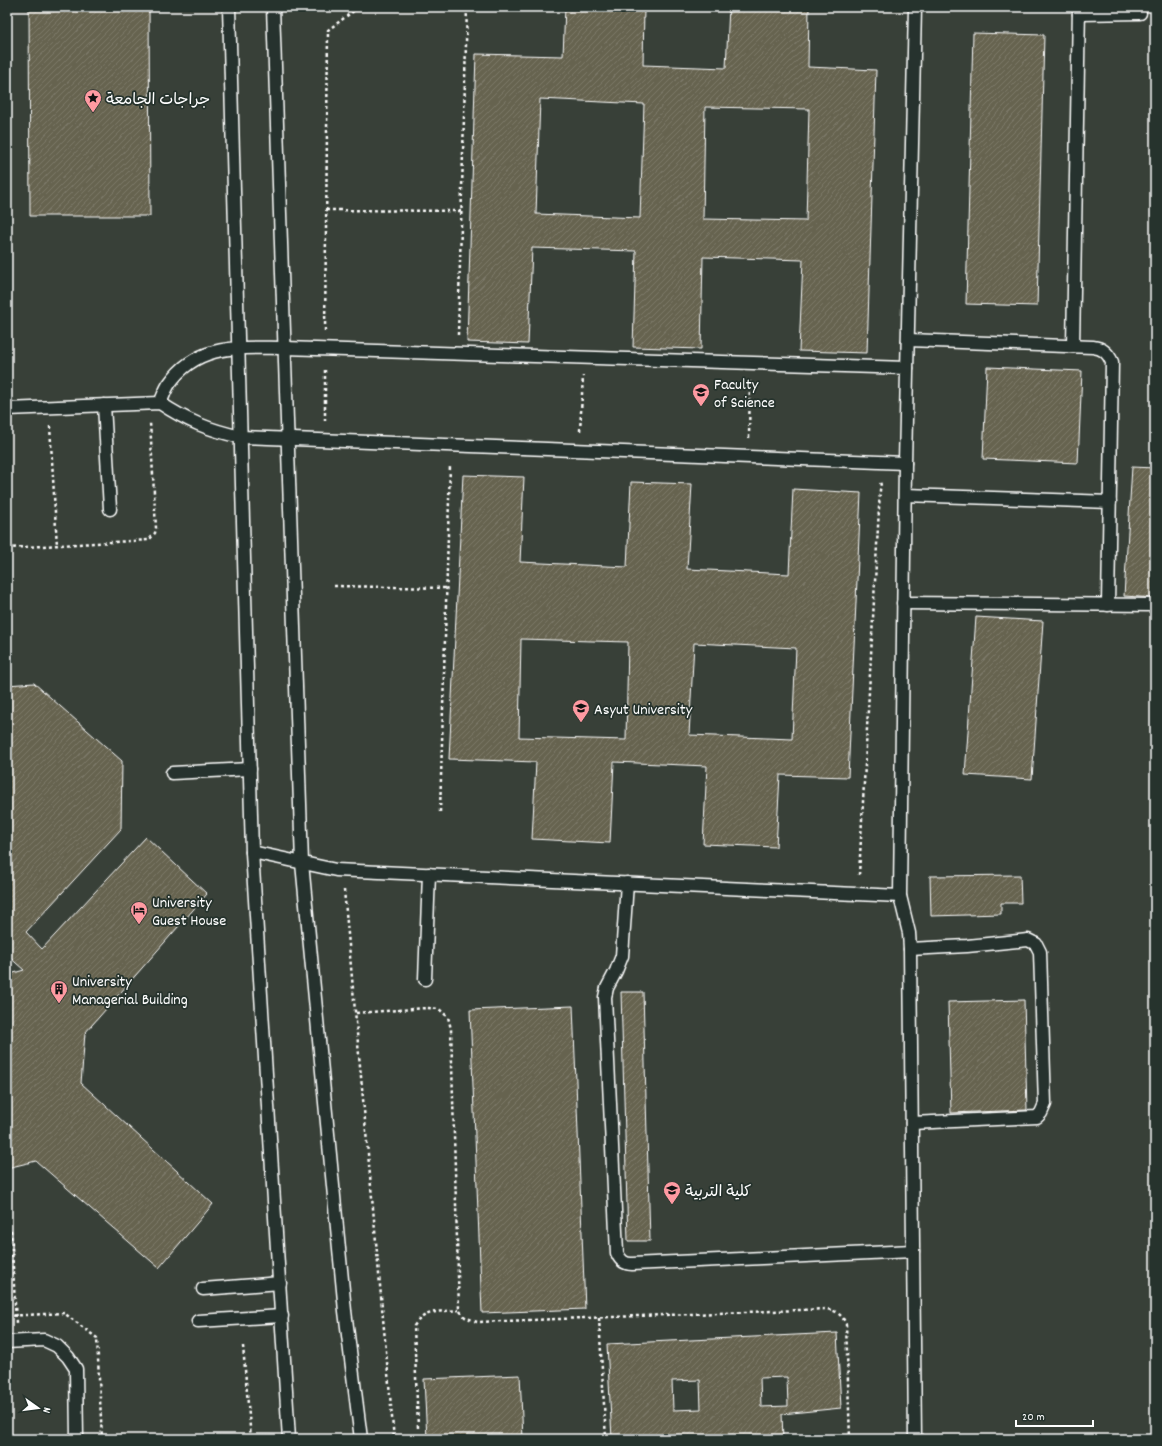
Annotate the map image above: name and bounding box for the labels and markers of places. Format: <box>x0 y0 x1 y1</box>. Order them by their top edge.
place icon: جراجات الجامعة <box>83 88 103 113</box>
place label: جراجات الجامعة <box>106 89 210 112</box>
place label: Faculty of Science <box>714 374 775 415</box>
school or university icon: Faculty of Science <box>691 382 711 407</box>
school or university icon: Asyut University <box>571 698 591 723</box>
place label: Asyut University <box>594 699 693 722</box>
place label: University Guest House <box>152 892 226 933</box>
hotel icon: University Guest House <box>129 900 149 925</box>
place label: University Managerial Building <box>72 971 188 1012</box>
building icon: University Managerial Building <box>49 979 69 1004</box>
school or university icon: كلية التربية <box>662 1180 682 1205</box>
place label: كلية التربية <box>685 1181 751 1204</box>

